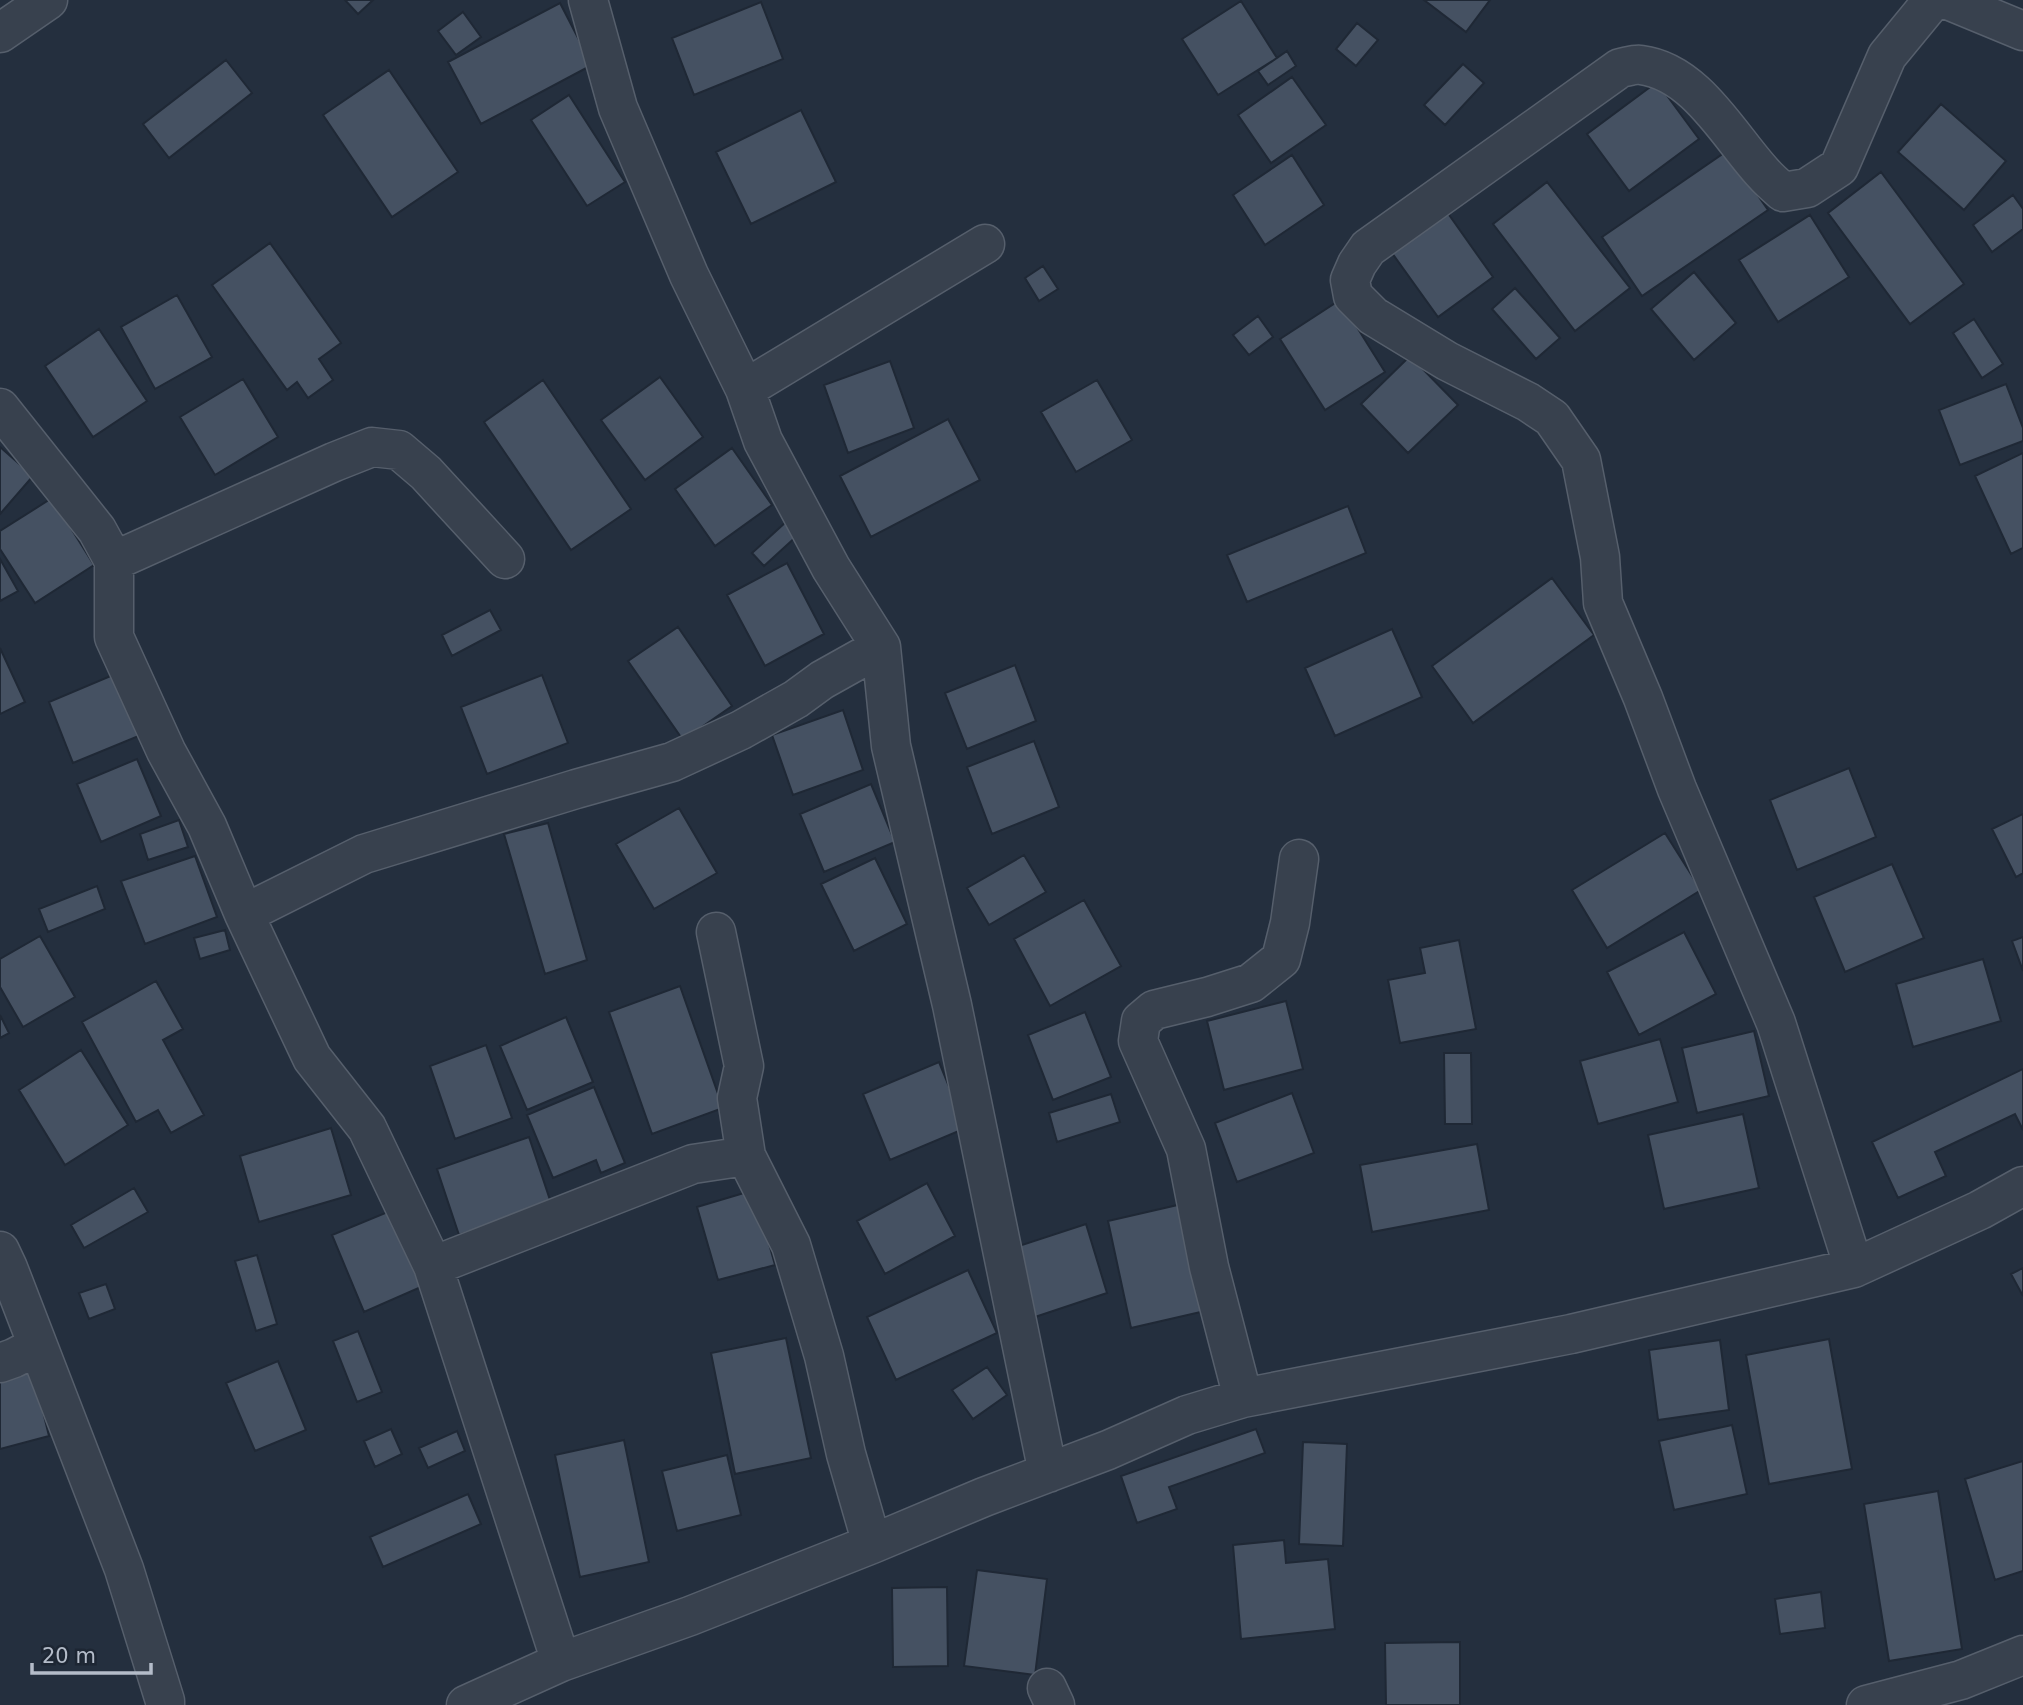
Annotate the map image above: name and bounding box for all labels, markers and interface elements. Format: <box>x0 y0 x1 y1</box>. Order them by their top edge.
scale bar <box>32 1632 150 1676</box>
text: 20 m <box>42 1644 96 1668</box>

